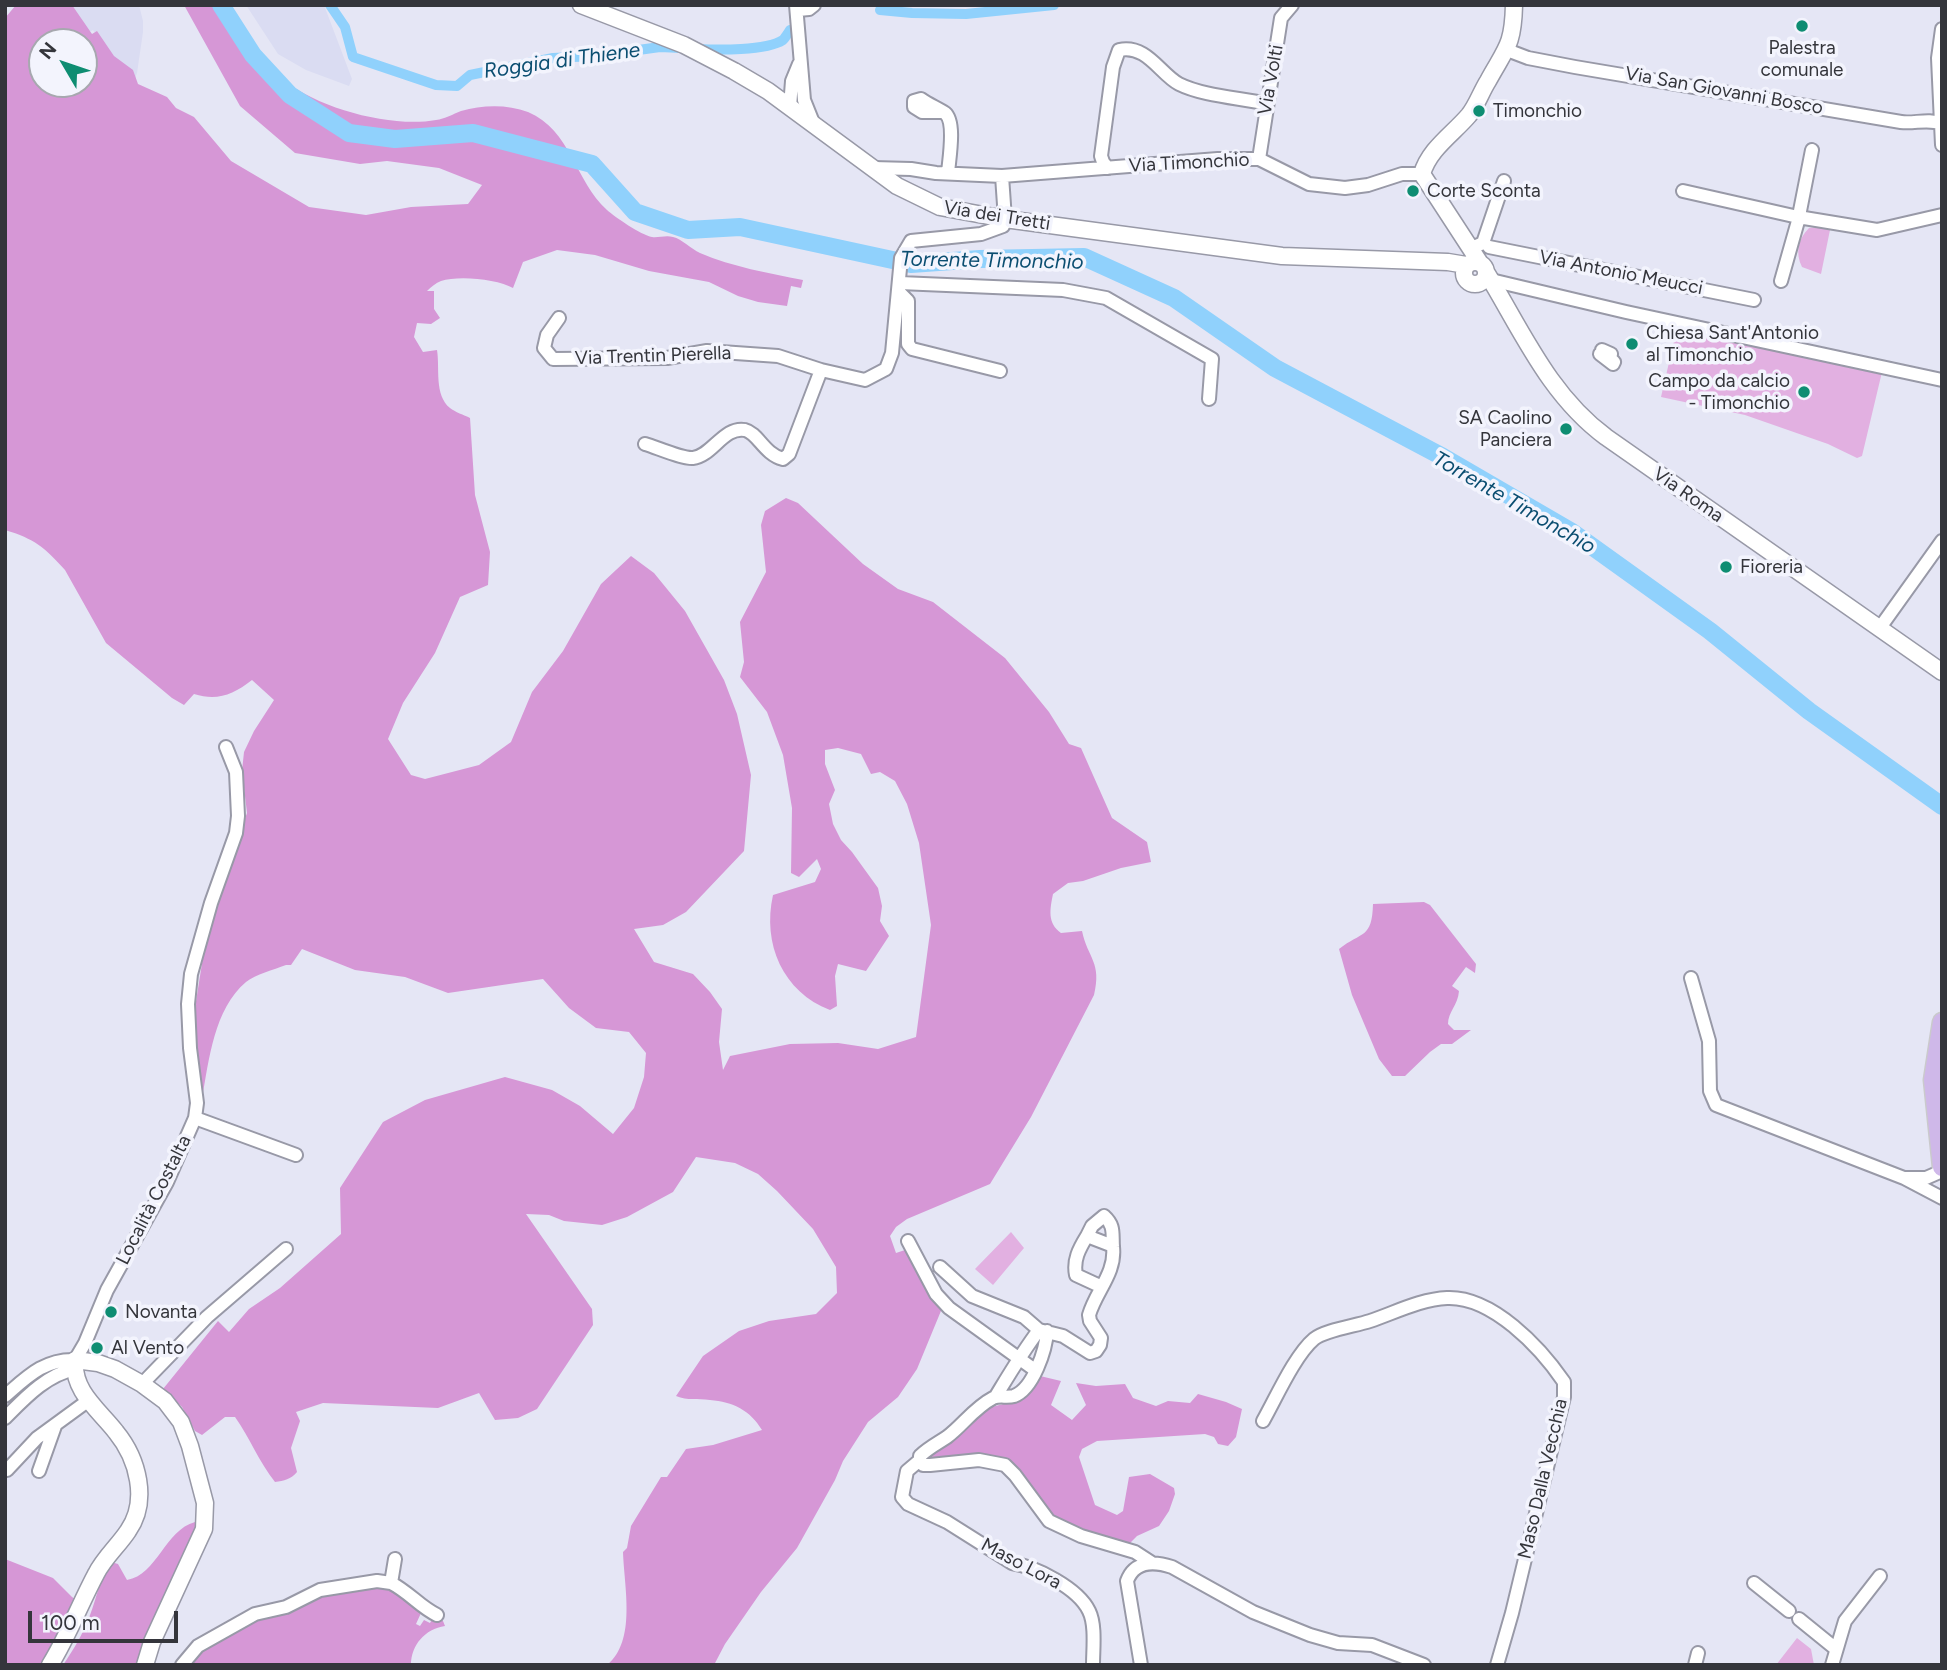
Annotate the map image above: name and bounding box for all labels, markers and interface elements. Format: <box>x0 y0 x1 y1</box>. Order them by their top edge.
marker: Palestra comunale <box>1794 18 1810 34</box>
north arrow <box>28 28 98 98</box>
place label: Palestra comunale <box>1761 37 1843 81</box>
text: N <box>34 38 61 64</box>
water label: Roggia di Thiene <box>482 38 642 84</box>
street label: Via Volti <box>1254 43 1288 117</box>
street label: Via San Giovanni Bosco <box>1623 62 1825 120</box>
place label: Timonchio <box>1493 100 1582 122</box>
marker: Timonchio <box>1471 103 1487 119</box>
street label: Via Timonchio <box>1128 148 1250 178</box>
place label: Corte Sconta <box>1427 180 1541 202</box>
marker: Corte Sconta <box>1405 183 1421 199</box>
street label: Via dei Tretti <box>942 196 1052 236</box>
street label: Via Antonio Meucci <box>1537 246 1705 300</box>
water label: Torrente Timonchio <box>900 247 1084 275</box>
place label: Chiesa Sant'Antonio al Timonchio <box>1646 322 1819 366</box>
marker: Chiesa Sant'Antonio al Timonchio <box>1624 336 1640 352</box>
street label: Via Trentin Pierella <box>574 342 732 370</box>
place label: Campo da calcio - Timonchio <box>1648 370 1790 414</box>
marker: Campo da calcio - Timonchio <box>1796 384 1812 400</box>
place label: SA Caolino Panciera <box>1458 407 1552 451</box>
marker: SA Caolino Panciera <box>1558 421 1574 437</box>
water label: Torrente Timonchio <box>1428 446 1600 560</box>
street label: Via Roma <box>1648 463 1728 527</box>
place label: Fioreria <box>1740 556 1803 578</box>
marker: Fioreria <box>1718 559 1734 575</box>
street label: Località Costalta <box>112 1131 196 1269</box>
place label: Novanta <box>125 1301 197 1323</box>
marker: Novanta <box>103 1304 119 1320</box>
place label: Al Vento <box>111 1337 184 1359</box>
marker: Al Vento <box>89 1340 105 1356</box>
street label: Maso Dalla Vecchia <box>1513 1397 1573 1561</box>
street label: Maso Lora <box>977 1533 1065 1595</box>
scale bar <box>32 1596 182 1640</box>
text: 100 m <box>41 1610 100 1635</box>

